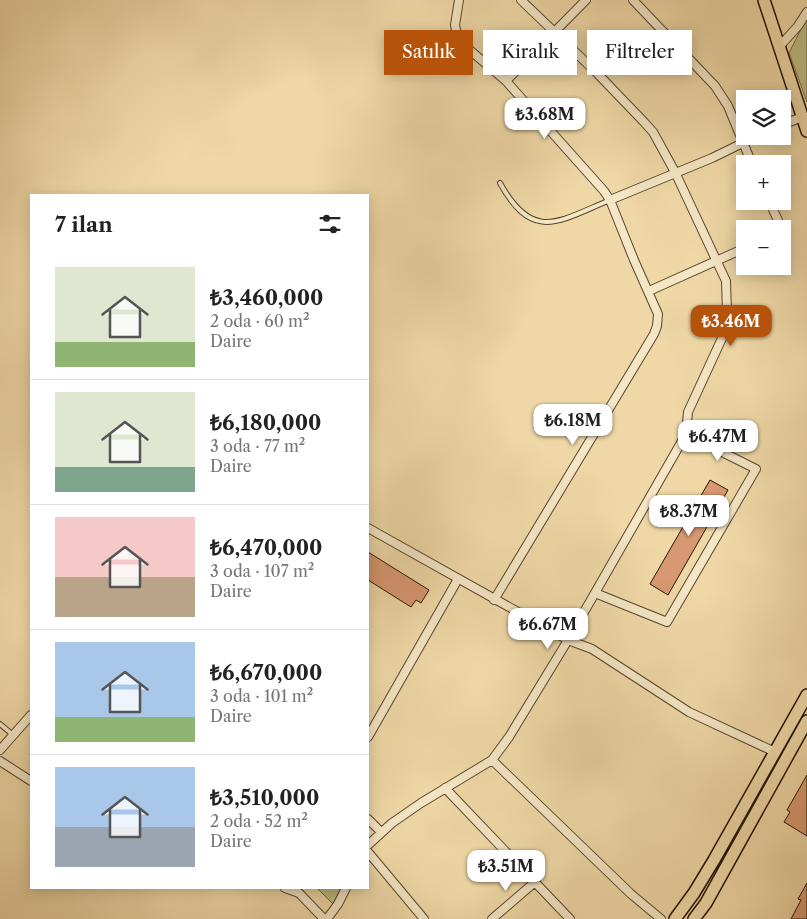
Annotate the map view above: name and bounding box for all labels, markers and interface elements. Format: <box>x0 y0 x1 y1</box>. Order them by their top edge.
chip: Satılık <box>384 30 473 75</box>
chip: Kiralık <box>483 30 577 75</box>
chip: Filtreler <box>587 30 692 75</box>
map controls <box>736 90 791 275</box>
button: layers <box>736 90 791 145</box>
pin: ₺3.68M <box>504 98 586 140</box>
text: ₺3.68M <box>515 104 575 124</box>
button: + <box>736 155 791 210</box>
icon: filters <box>316 210 344 238</box>
text: 7 ilan <box>55 212 113 237</box>
button: − <box>736 220 791 275</box>
text: ₺3,460,000 <box>210 285 323 310</box>
icon: home <box>95 287 155 347</box>
pin: ₺3.46M <box>690 304 772 347</box>
text: 2 oda · 60 m² <box>210 311 310 331</box>
text: ₺3.46M <box>702 311 760 331</box>
text: Daire <box>210 331 252 351</box>
pin: ₺6.18M <box>532 404 614 446</box>
text: ₺6,180,000 <box>210 410 321 435</box>
text: ₺6.18M <box>544 410 602 430</box>
icon: home <box>95 412 155 472</box>
pin: ₺6.47M <box>677 420 759 462</box>
text: ₺6.47M <box>689 426 747 446</box>
text: 3 oda · 77 m² <box>210 436 305 456</box>
text: Daire <box>210 456 252 476</box>
pin: ₺8.37M <box>648 494 730 537</box>
text: ₺8.37M <box>660 501 718 521</box>
text: ₺6,470,000 <box>210 535 323 560</box>
icon: home <box>95 537 155 597</box>
text: 3 oda · 107 m² <box>210 561 314 581</box>
text: Daire <box>210 581 252 601</box>
pin: ₺6.67M <box>507 608 589 650</box>
text: ₺6.67M <box>519 614 577 634</box>
text: ₺6,670,000 <box>210 660 322 685</box>
icon: home <box>95 662 155 722</box>
text: 3 oda · 101 m² <box>210 686 313 706</box>
text: Daire <box>210 706 252 726</box>
text: ₺3,510,000 <box>210 785 319 810</box>
icon: home <box>95 787 155 847</box>
text: 2 oda · 52 m² <box>210 811 308 831</box>
text: Daire <box>210 831 252 851</box>
pin: ₺3.51M <box>465 850 547 892</box>
text: ₺3.51M <box>478 856 534 876</box>

